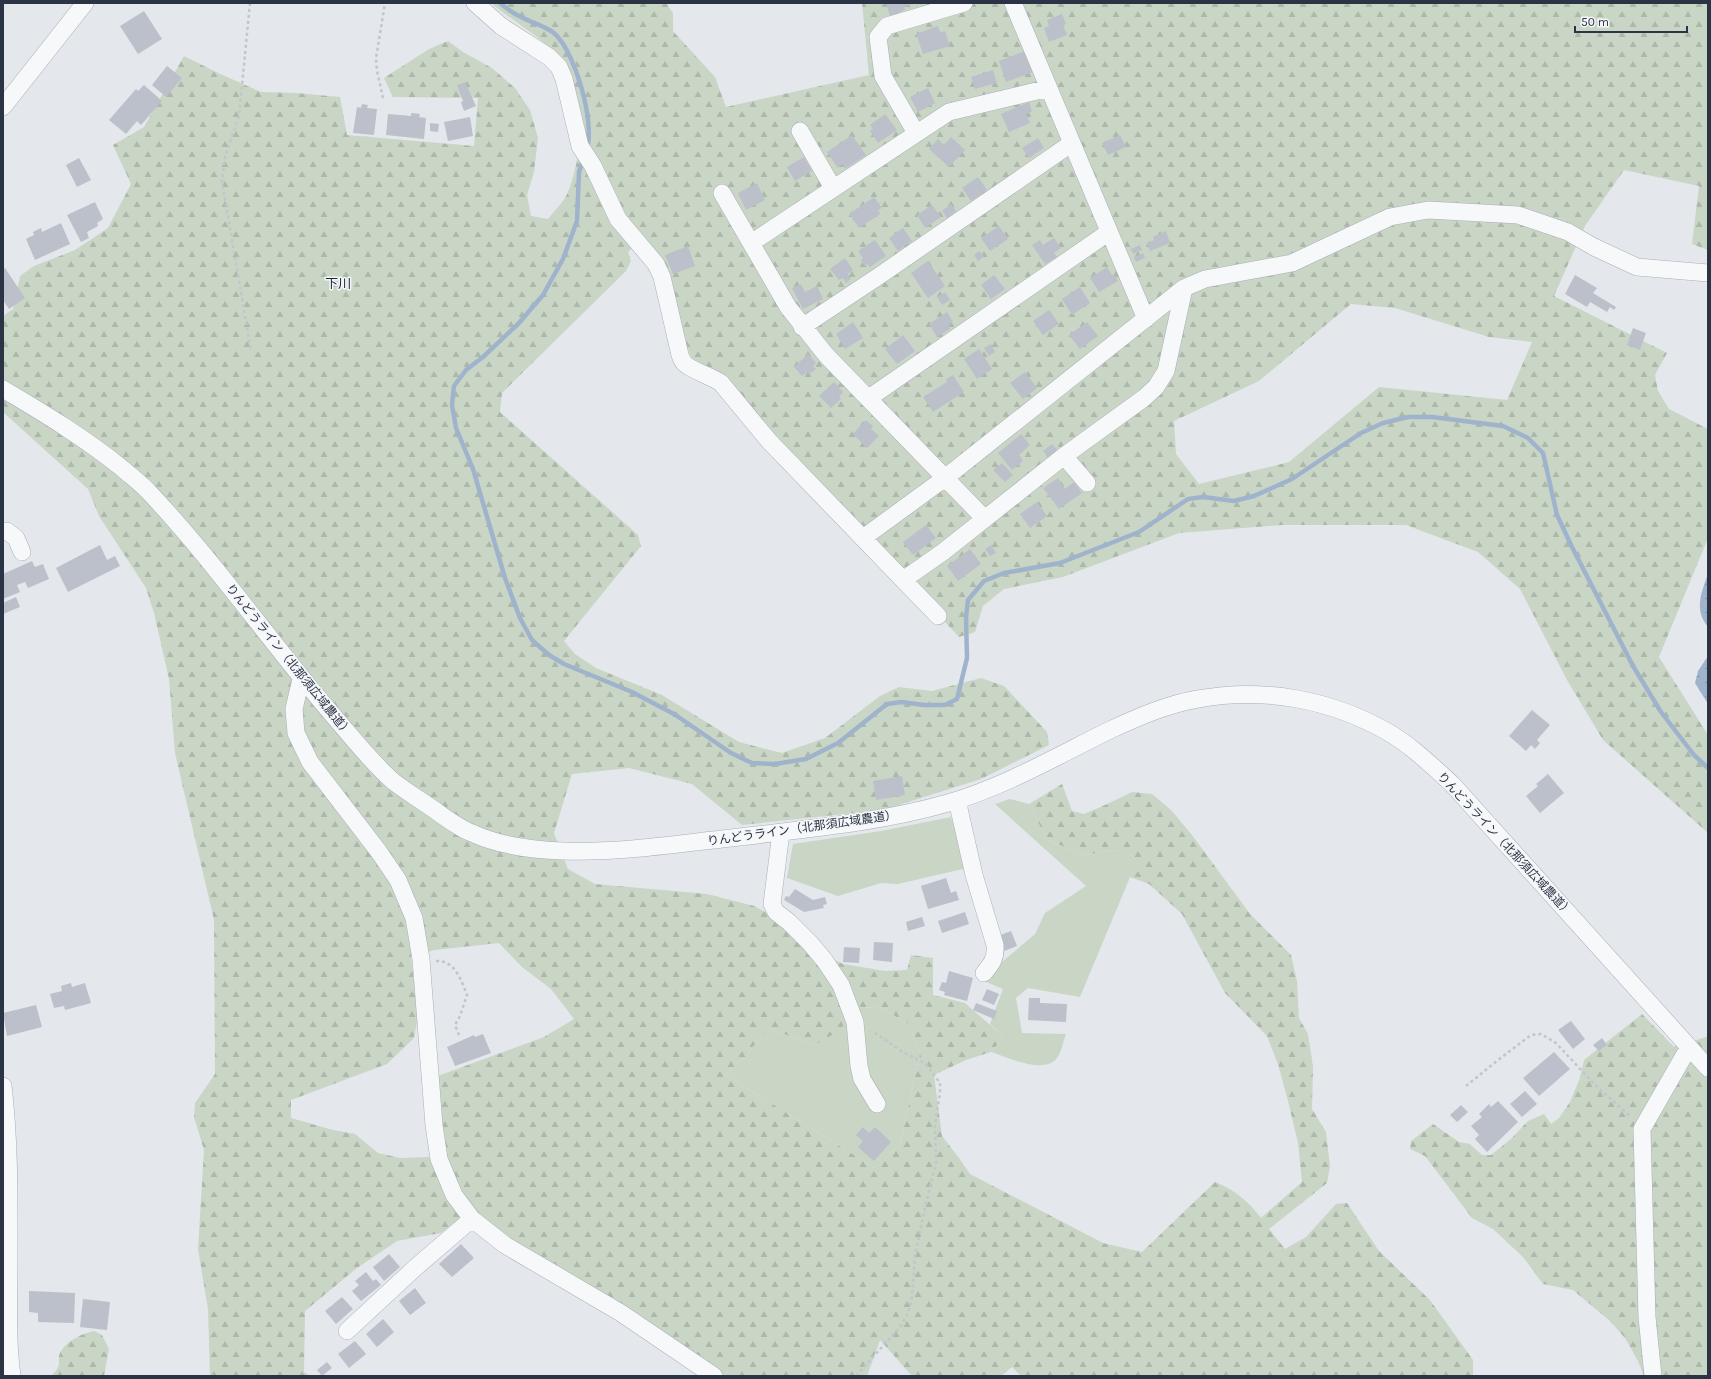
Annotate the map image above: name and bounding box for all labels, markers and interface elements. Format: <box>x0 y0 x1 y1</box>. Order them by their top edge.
scale bar <box>1575 8 1687 34</box>
text: 50 m <box>1581 15 1609 29</box>
district label: 下川 <box>325 276 351 291</box>
street label: りんどうライン（北那須広域農道） <box>223 581 355 739</box>
street label: りんどうライン（北那須広域農道） <box>1435 769 1575 919</box>
street label: りんどうライン（北那須広域農道） <box>706 808 898 848</box>

